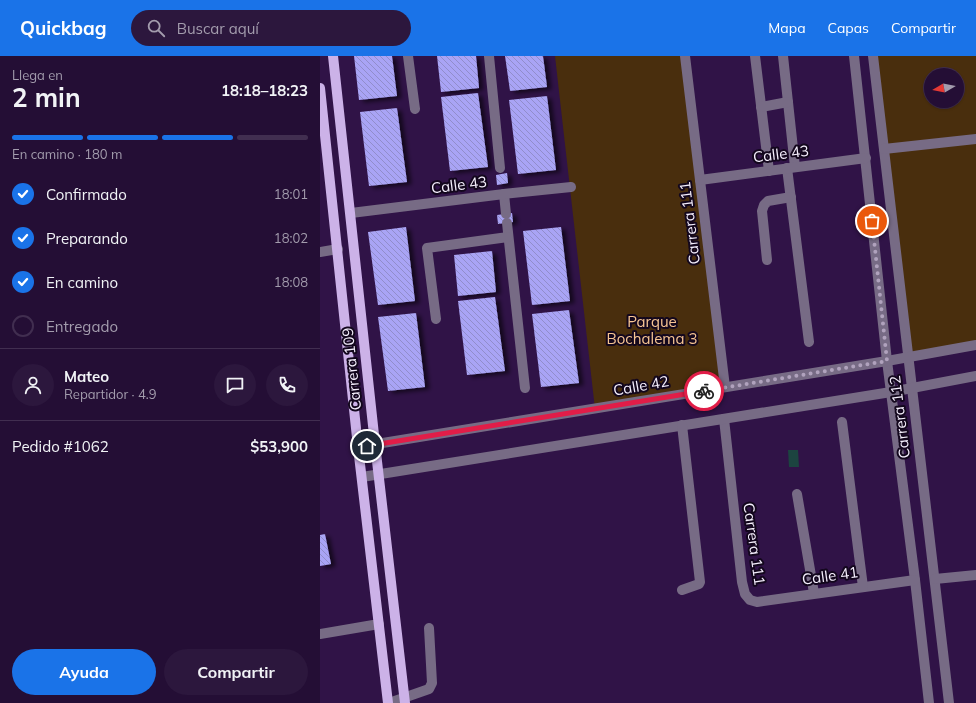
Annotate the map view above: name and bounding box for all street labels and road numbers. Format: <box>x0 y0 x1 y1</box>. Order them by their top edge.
street label: Calle 43 <box>752 141 810 166</box>
street label: Calle 43 <box>430 172 488 197</box>
street label: Carrera 111 <box>675 181 704 266</box>
street label: Carrera 109 <box>338 327 365 411</box>
street label: Calle 42 <box>612 371 670 400</box>
street label: Carrera 112 <box>885 375 914 460</box>
street label: Carrera 111 <box>739 501 770 586</box>
street label: Calle 41 <box>801 562 859 589</box>

